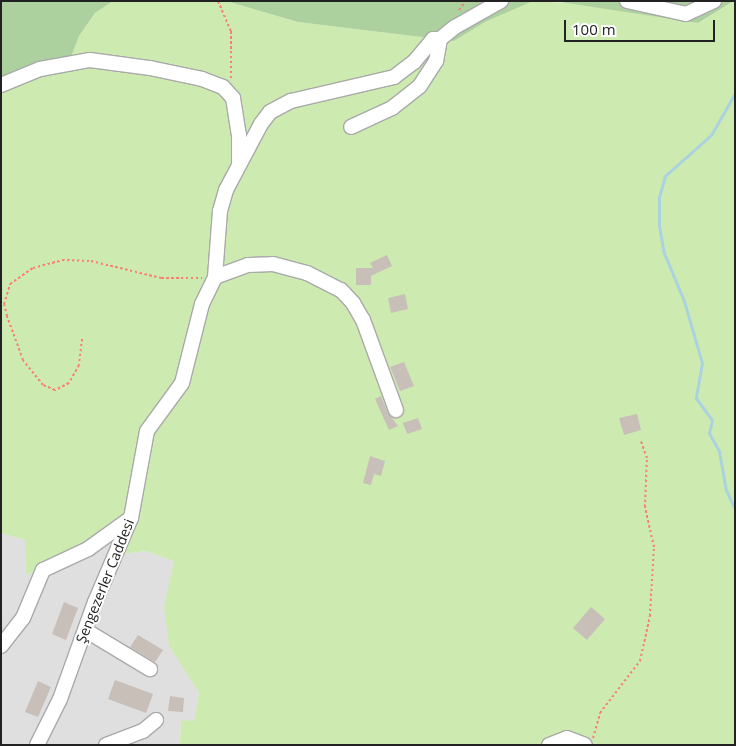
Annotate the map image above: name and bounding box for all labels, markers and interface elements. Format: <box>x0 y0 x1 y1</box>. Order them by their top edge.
scale bar <box>566 10 717 42</box>
text: 100 m <box>572 19 616 39</box>
street label: Şengezerler Caddesi <box>72 517 138 645</box>

